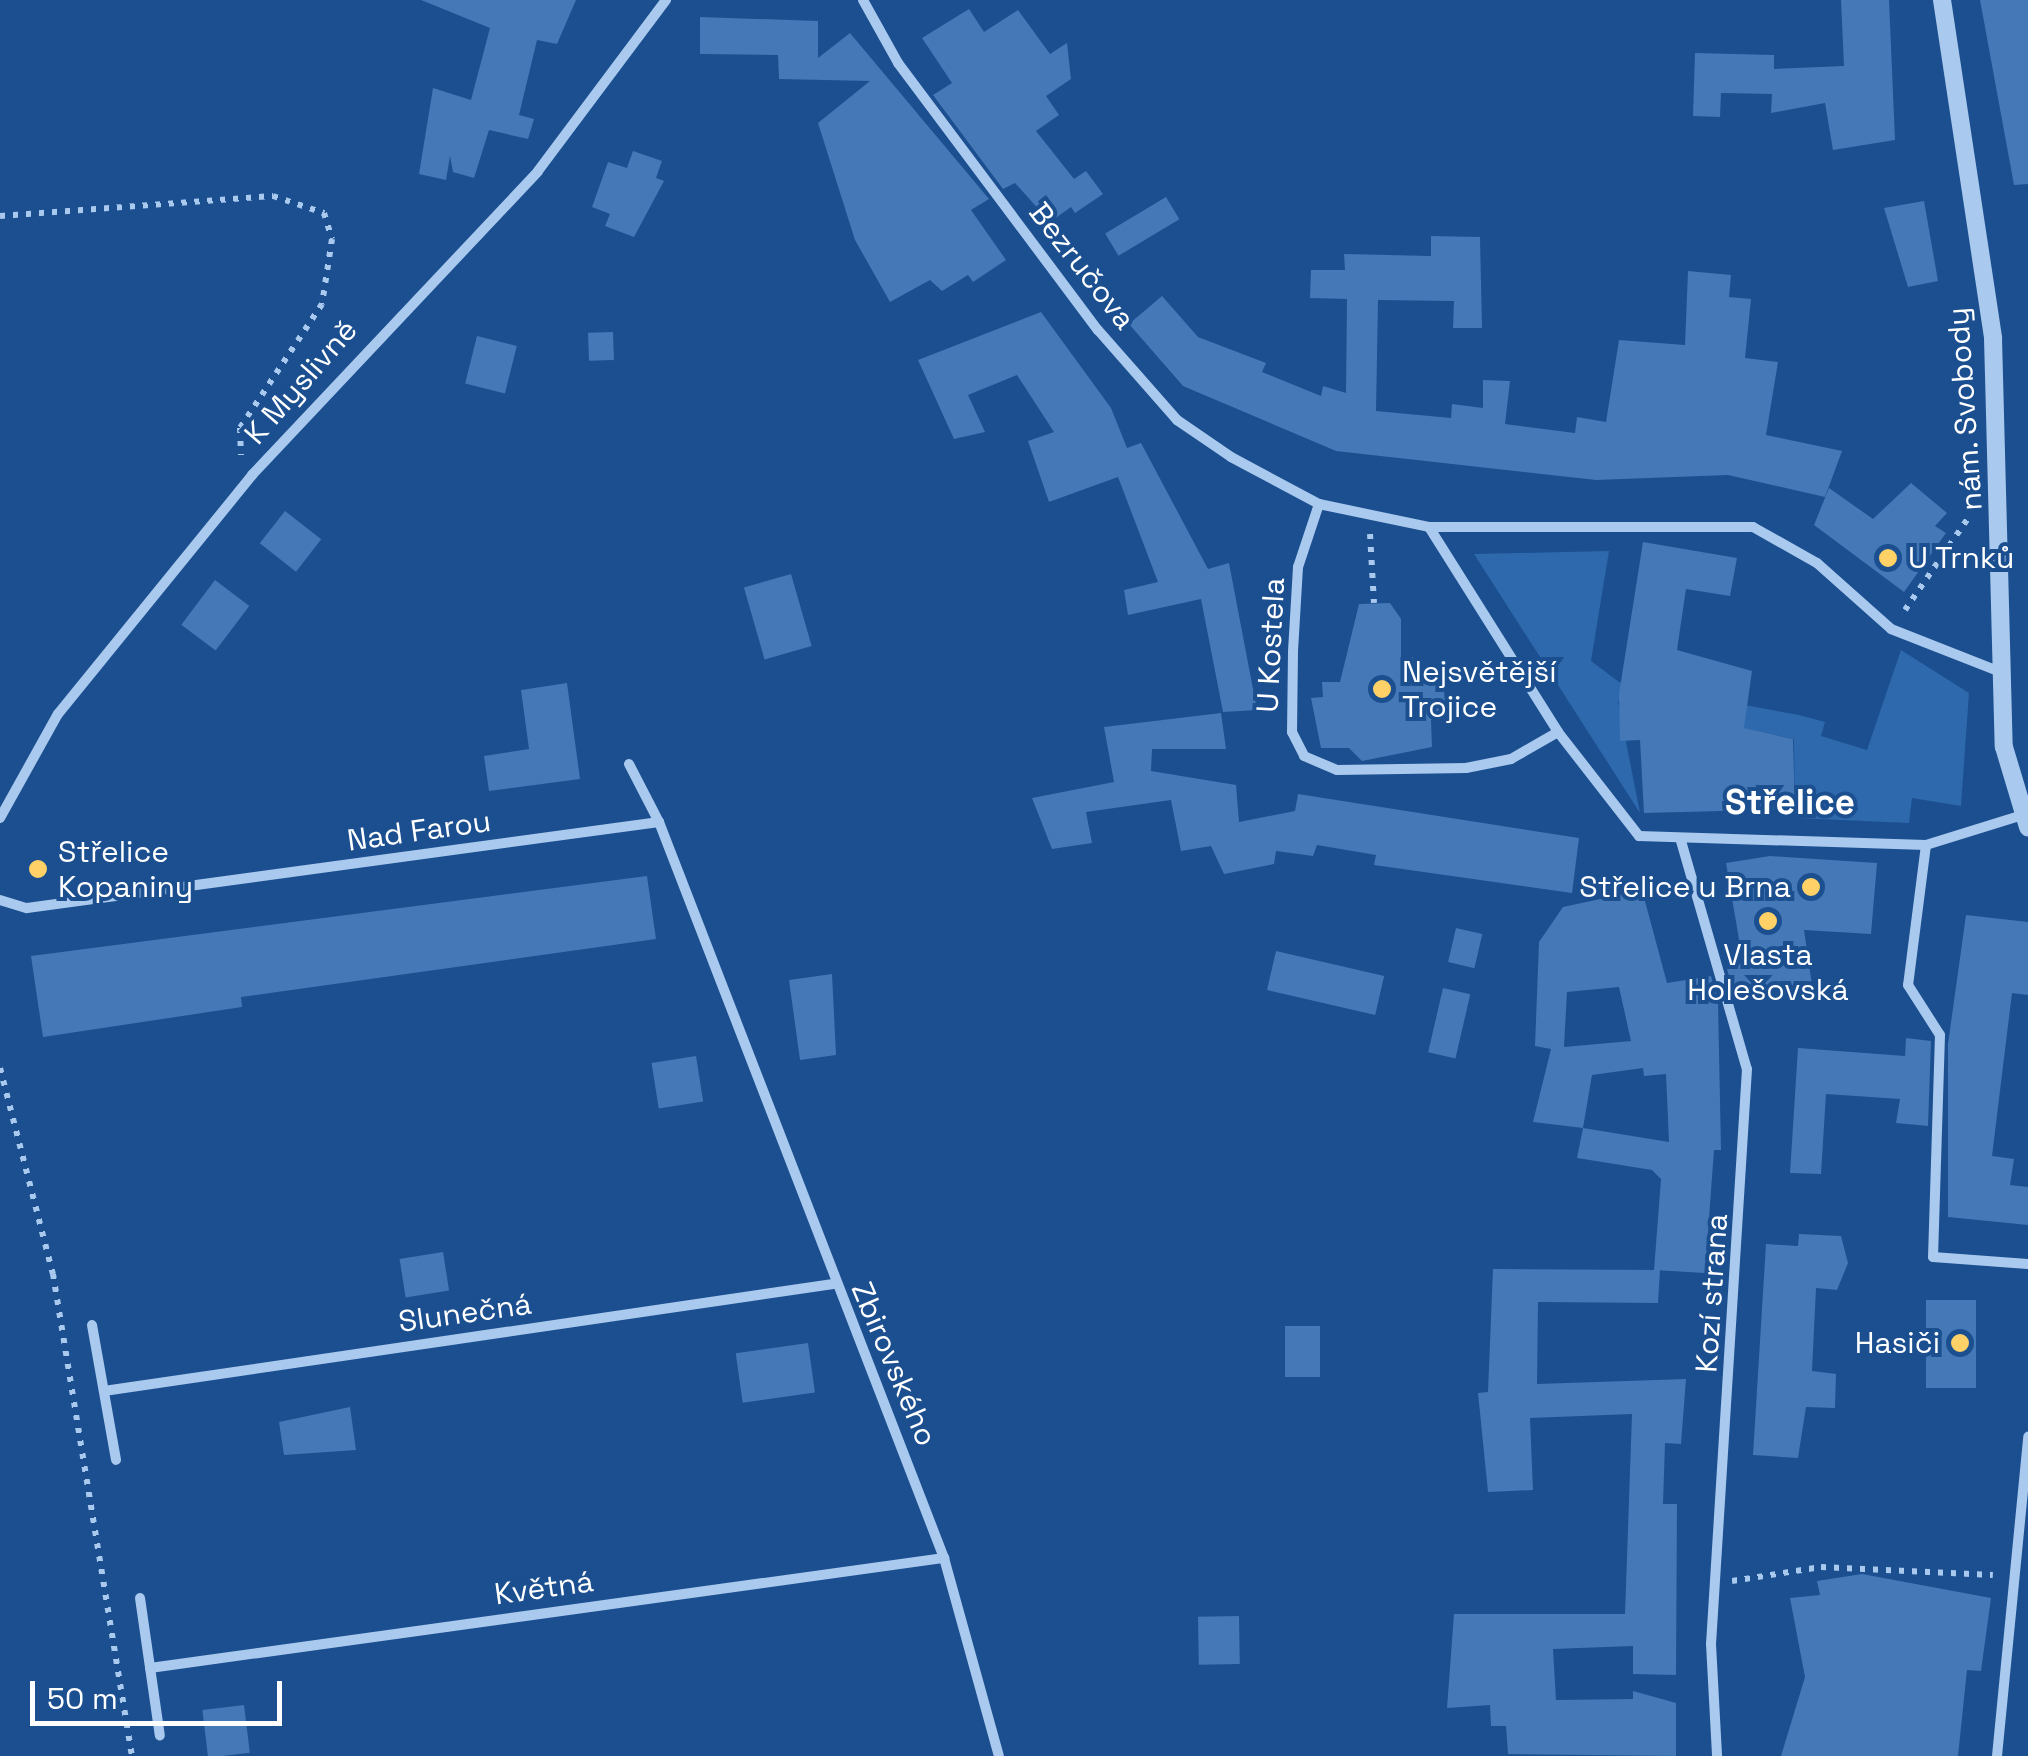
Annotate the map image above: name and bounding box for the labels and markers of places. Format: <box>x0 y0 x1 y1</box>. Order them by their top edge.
place label: U Trnků <box>1908 540 2015 576</box>
marker: U Trnků <box>1877 547 1899 569</box>
place label: Nejsvětější Trojice <box>1402 654 1557 724</box>
marker: Nejsvětější Trojice <box>1371 678 1393 700</box>
place label: Střelice Kopaniny <box>58 834 193 904</box>
marker: Střelice Kopaniny <box>27 858 49 880</box>
place label: Střelice u Brna <box>1579 869 1791 905</box>
marker: Střelice u Brna <box>1800 876 1822 898</box>
marker: Vlasta Holešovská <box>1757 910 1779 932</box>
place label: Vlasta Holešovská <box>1687 937 1849 1008</box>
place label: Hasiči <box>1855 1325 1940 1361</box>
marker: Hasiči <box>1949 1332 1971 1354</box>

